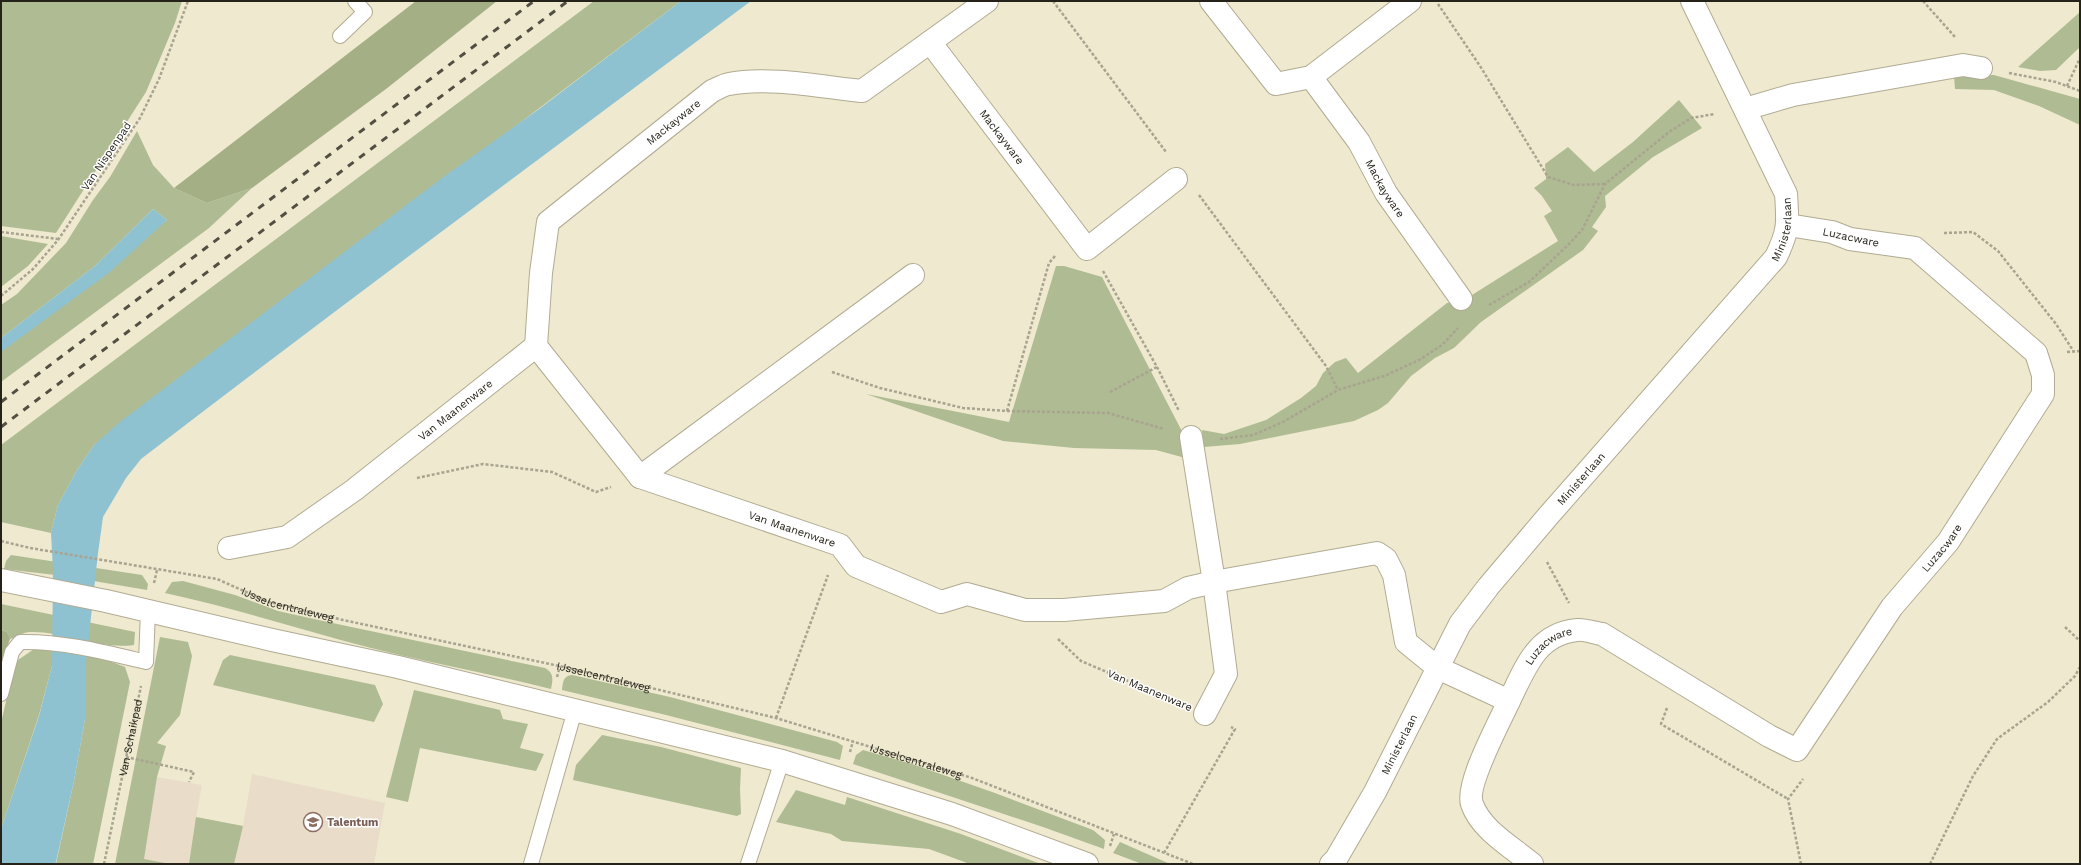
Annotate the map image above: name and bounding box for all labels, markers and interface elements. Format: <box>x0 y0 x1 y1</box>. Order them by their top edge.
street label: Mackayware <box>644 97 703 148</box>
street label: Mackayware <box>977 107 1026 167</box>
street label: Van Nispenpad <box>79 119 134 193</box>
street label: Mackayware <box>1362 157 1407 220</box>
street label: Ministerlaan <box>1769 197 1794 264</box>
street label: Luzacware <box>1821 225 1880 250</box>
street label: Van Maanenware <box>416 377 495 444</box>
street label: Ministerlaan <box>1555 450 1608 508</box>
street label: Van Maanenware <box>747 508 837 550</box>
street label: Luzacware <box>1919 522 1965 575</box>
street label: IJsselcentraleweg <box>239 585 335 625</box>
street label: Luzacware <box>1523 625 1573 668</box>
street label: IJsselcentraleweg <box>555 660 652 695</box>
street label: Van Maanenware <box>1105 667 1194 714</box>
street label: Van Schaikpad <box>116 698 145 778</box>
street label: Ministerlaan <box>1379 712 1420 777</box>
street label: IJsselcentraleweg <box>868 741 964 782</box>
school or university icon: Talentum <box>302 811 324 833</box>
place label: Talentum <box>327 816 378 829</box>

